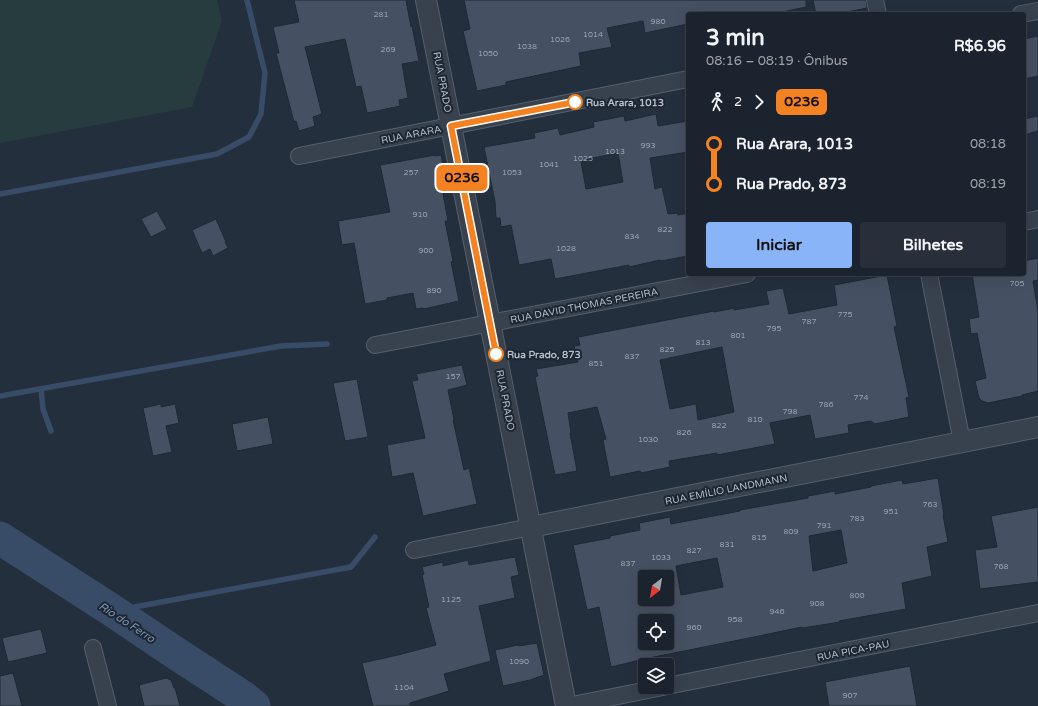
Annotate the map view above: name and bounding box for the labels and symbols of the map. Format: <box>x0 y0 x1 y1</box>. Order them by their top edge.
house number: 281 <box>373 10 389 19</box>
house number: 980 <box>650 17 666 26</box>
house number: 1014 <box>583 30 603 39</box>
house number: 1026 <box>550 35 570 44</box>
house number: 1038 <box>517 42 537 51</box>
house number: 269 <box>380 45 396 54</box>
house number: 1050 <box>478 49 498 58</box>
street label: RUA PRADO <box>430 51 454 114</box>
marker: Rua Arara, 1013 <box>567 94 583 110</box>
place label: Rua Arara, 1013 <box>586 97 664 109</box>
street label: RUA ARARA <box>380 123 442 147</box>
house number: 993 <box>640 141 656 150</box>
house number: 1013 <box>605 147 625 156</box>
house number: 1025 <box>573 154 593 163</box>
house number: 1041 <box>539 160 559 169</box>
line badge: 0236 <box>434 165 490 191</box>
house number: 257 <box>403 168 419 177</box>
house number: 1053 <box>502 168 522 177</box>
house number: 910 <box>412 210 428 219</box>
house number: 822 <box>657 225 673 234</box>
house number: 834 <box>624 232 640 241</box>
house number: 1028 <box>556 244 576 253</box>
house number: 900 <box>418 246 434 255</box>
house number: 705 <box>1009 279 1025 288</box>
house number: 890 <box>426 286 442 295</box>
street label: RUA DAVID THOMAS PEREIRA <box>509 286 659 326</box>
house number: 775 <box>837 310 853 319</box>
house number: 787 <box>801 317 817 326</box>
house number: 795 <box>766 324 782 333</box>
house number: 801 <box>730 331 746 340</box>
house number: 813 <box>695 338 711 347</box>
house number: 825 <box>659 345 675 354</box>
marker: Rua Prado, 873 <box>488 346 504 362</box>
place label: Rua Prado, 873 <box>507 349 581 361</box>
house number: 837 <box>624 352 640 361</box>
house number: 851 <box>588 359 604 368</box>
street label: RUA PRADO <box>493 369 517 432</box>
house number: 157 <box>445 372 461 381</box>
house number: 774 <box>853 393 869 402</box>
house number: 786 <box>818 400 834 409</box>
house number: 798 <box>782 407 798 416</box>
house number: 810 <box>747 415 763 424</box>
house number: 822 <box>711 421 727 430</box>
house number: 826 <box>676 428 692 437</box>
house number: 1030 <box>638 435 658 444</box>
street label: RUA EMÍLIO LANDMANN <box>664 472 788 508</box>
house number: 763 <box>922 500 938 509</box>
house number: 951 <box>883 507 899 516</box>
house number: 783 <box>849 514 865 523</box>
house number: 791 <box>816 521 832 530</box>
house number: 809 <box>783 527 799 536</box>
house number: 815 <box>751 533 767 542</box>
house number: 831 <box>719 540 735 549</box>
house number: 827 <box>686 546 702 555</box>
house number: 1033 <box>651 553 671 562</box>
house number: 837 <box>620 559 636 568</box>
house number: 768 <box>993 562 1009 571</box>
north arrow <box>638 570 674 606</box>
house number: 800 <box>849 591 865 600</box>
house number: 1125 <box>441 595 461 604</box>
house number: 908 <box>809 599 825 608</box>
water label: Rio do Ferro <box>96 600 158 646</box>
house number: 946 <box>769 607 785 616</box>
house number: 958 <box>727 615 743 624</box>
house number: 960 <box>686 623 702 632</box>
street label: RUA PICA-PAU <box>816 638 890 664</box>
house number: 1090 <box>509 657 529 666</box>
house number: 1104 <box>394 683 414 692</box>
house number: 907 <box>842 691 858 700</box>

